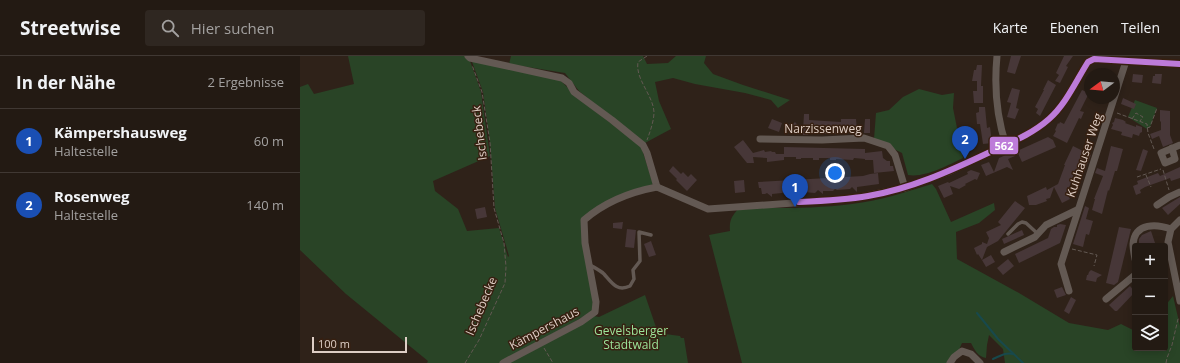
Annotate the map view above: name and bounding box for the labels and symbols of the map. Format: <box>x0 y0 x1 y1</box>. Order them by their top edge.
north arrow <box>1084 68 1120 104</box>
street label: Ischebeck <box>467 104 491 161</box>
street label: Kuhhauser Weg <box>1062 110 1107 199</box>
street label: Narzissenweg <box>784 120 862 137</box>
pin: 2 <box>952 126 978 159</box>
line badge: 562 <box>989 136 1019 155</box>
text: 562 <box>995 138 1013 153</box>
your location <box>825 163 845 183</box>
pin: 1 <box>782 174 808 207</box>
street label: Ischebecke <box>461 274 501 338</box>
street label: Kämpershaus <box>506 302 582 354</box>
park label: Gevelsberger Stadtwald <box>594 322 668 353</box>
scale bar <box>312 335 407 354</box>

